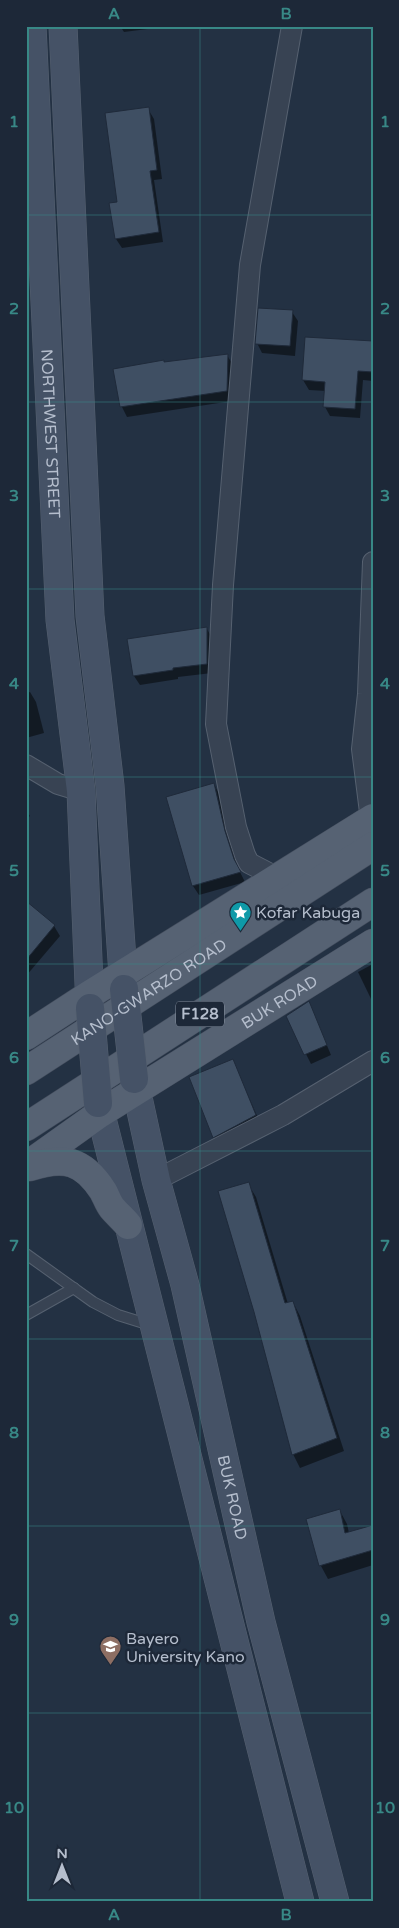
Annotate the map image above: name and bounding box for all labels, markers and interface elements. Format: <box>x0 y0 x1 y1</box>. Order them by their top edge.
text: A <box>108 4 120 24</box>
text: B <box>280 4 292 24</box>
text: 1 <box>9 112 19 132</box>
text: 1 <box>380 112 390 132</box>
text: 2 <box>9 299 19 319</box>
text: 2 <box>380 299 390 319</box>
street label: NORTHWEST STREET <box>36 349 64 519</box>
text: 3 <box>9 486 19 506</box>
text: 3 <box>380 486 390 506</box>
text: 4 <box>9 674 19 694</box>
text: 4 <box>380 674 390 694</box>
text: 5 <box>9 861 19 881</box>
text: 5 <box>380 861 390 881</box>
place icon: Kofar Kabuga <box>228 900 252 931</box>
place label: Kofar Kabuga <box>256 903 360 923</box>
street label: KANO-GWARZO ROAD <box>67 935 231 1050</box>
street label: BUK ROAD <box>238 971 322 1034</box>
road number: F128 <box>176 1002 224 1026</box>
text: 6 <box>9 1048 19 1068</box>
text: 6 <box>380 1048 390 1068</box>
text: 7 <box>9 1236 19 1256</box>
text: 7 <box>380 1236 390 1256</box>
text: 8 <box>9 1423 19 1443</box>
text: 8 <box>380 1423 390 1443</box>
street label: BUK ROAD <box>213 1453 251 1542</box>
text: 9 <box>9 1610 19 1630</box>
text: 9 <box>380 1610 390 1630</box>
place label: Bayero University Kano <box>126 1629 245 1667</box>
school or university icon: Bayero University Kano <box>98 1635 122 1666</box>
text: 10 <box>4 1798 24 1818</box>
text: 10 <box>375 1798 395 1818</box>
north arrow <box>38 1840 88 1890</box>
text: N <box>56 1845 68 1862</box>
text: A <box>108 1905 120 1925</box>
text: B <box>280 1905 292 1925</box>

